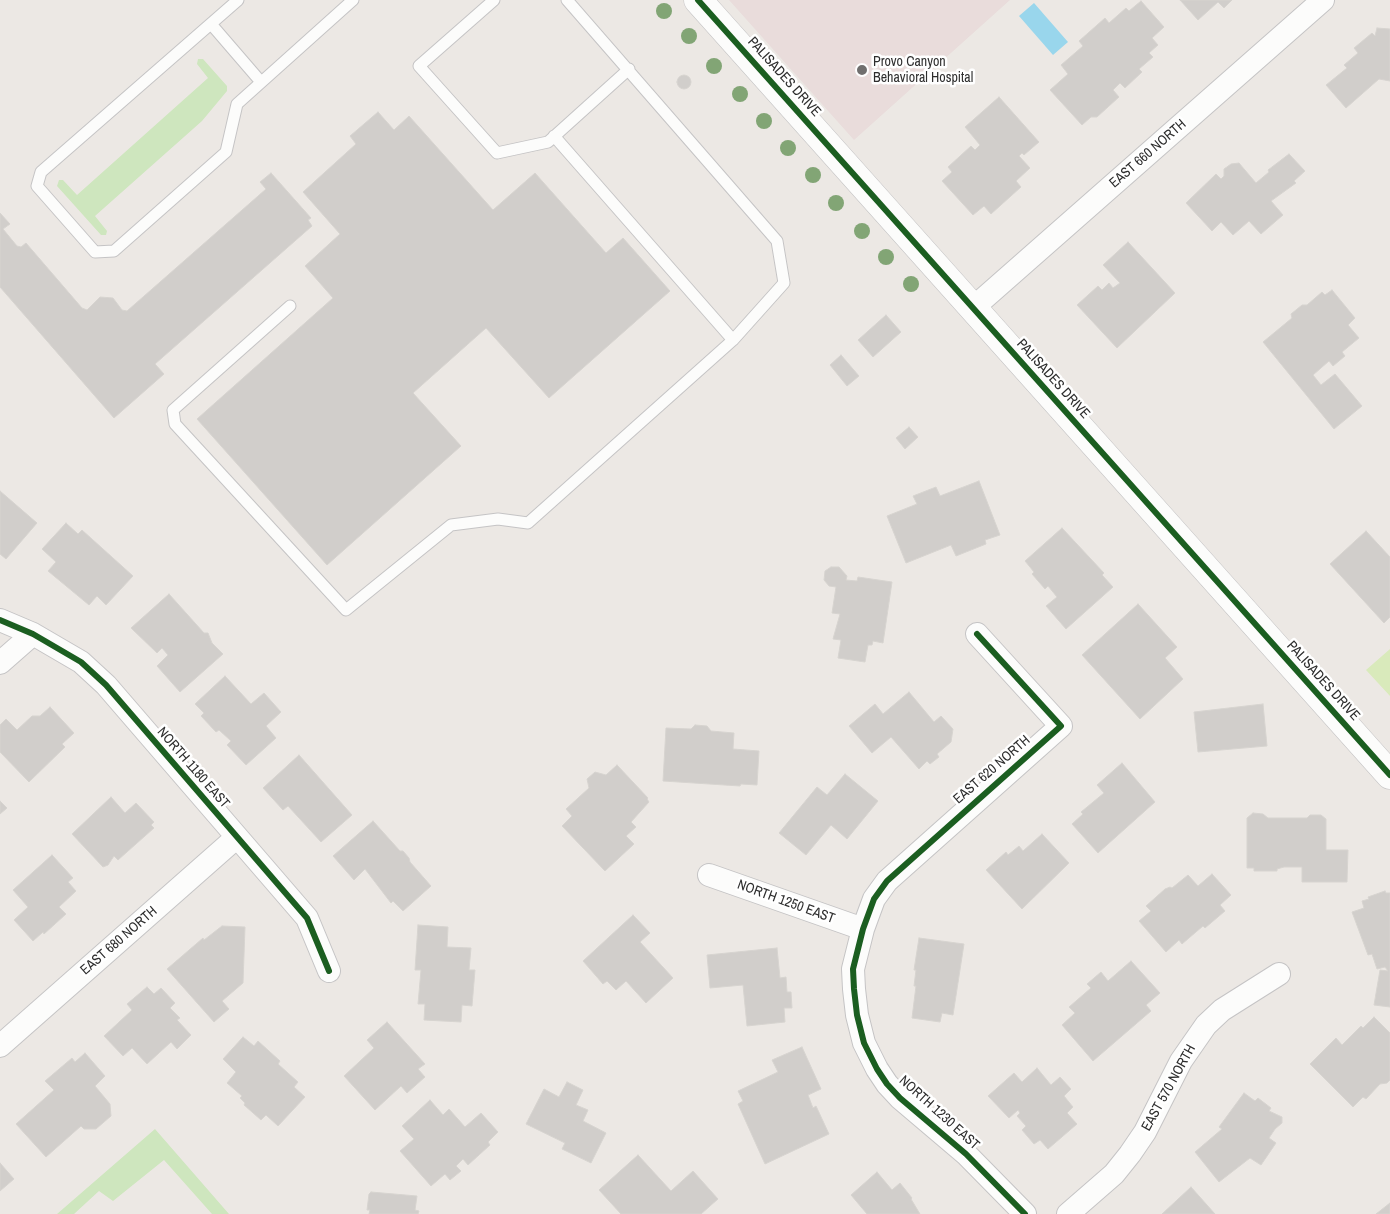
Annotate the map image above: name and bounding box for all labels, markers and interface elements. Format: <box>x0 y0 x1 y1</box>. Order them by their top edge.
street label: PALISADES DRIVE <box>744 34 824 120</box>
place label: Provo Canyon Behavioral Hospital <box>873 54 973 86</box>
marker: Provo Canyon Behavioral Hospital <box>855 63 869 77</box>
street label: EAST 660 NORTH <box>1106 116 1190 192</box>
street label: PALISADES DRIVE <box>1013 336 1093 422</box>
street label: PALISADES DRIVE <box>1283 638 1363 724</box>
street label: NORTH 1180 EAST <box>153 724 233 812</box>
street label: EAST 620 NORTH <box>950 732 1034 808</box>
street label: NORTH 1250 EAST <box>735 877 837 927</box>
street label: EAST 680 NORTH <box>77 903 161 979</box>
street label: EAST 570 NORTH <box>1138 1042 1200 1134</box>
street label: NORTH 1230 EAST <box>895 1072 983 1154</box>

